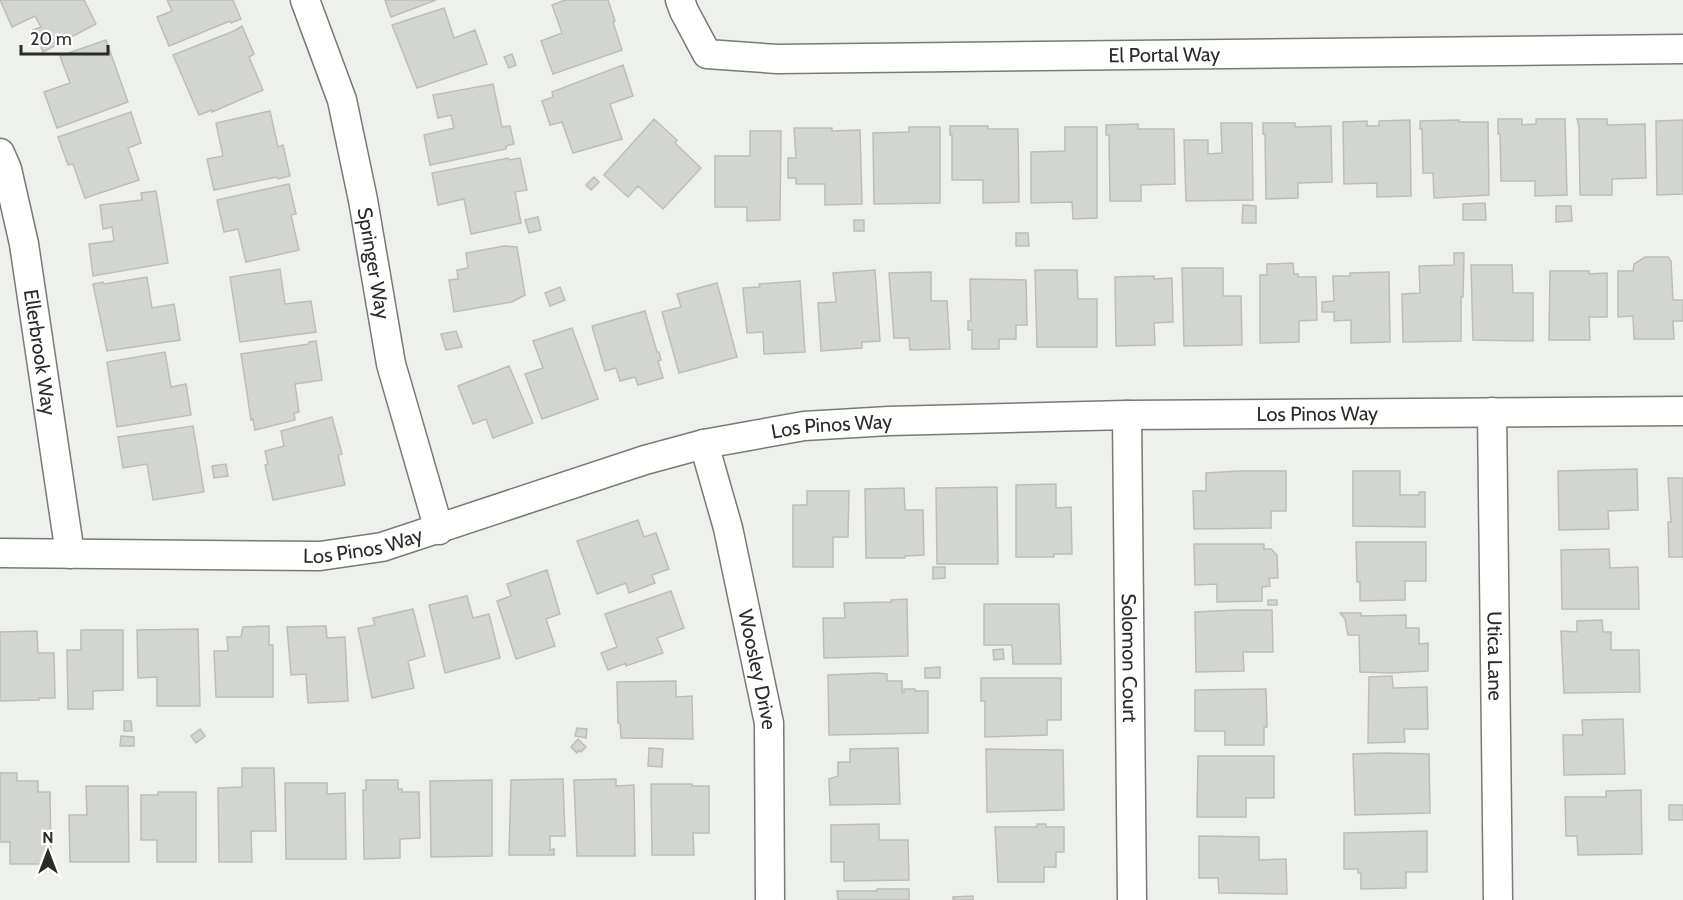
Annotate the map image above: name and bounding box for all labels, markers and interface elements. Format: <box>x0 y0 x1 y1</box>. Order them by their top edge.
scale bar <box>21 18 108 56</box>
text: 20 m <box>30 28 72 50</box>
street label: El Portal Way <box>1108 42 1220 67</box>
street label: Springer Way <box>352 206 395 321</box>
street label: Ellerbrook Way <box>19 288 61 417</box>
street label: Los Pinos Way <box>1256 401 1378 426</box>
street label: Los Pinos Way <box>769 409 893 444</box>
street label: Los Pinos Way <box>303 522 426 568</box>
street label: Solomon Court <box>1117 593 1142 723</box>
street label: Woosley Drive <box>733 607 781 730</box>
street label: Utica Lane <box>1482 611 1508 701</box>
north arrow <box>18 822 78 882</box>
text: N <box>42 828 54 847</box>

